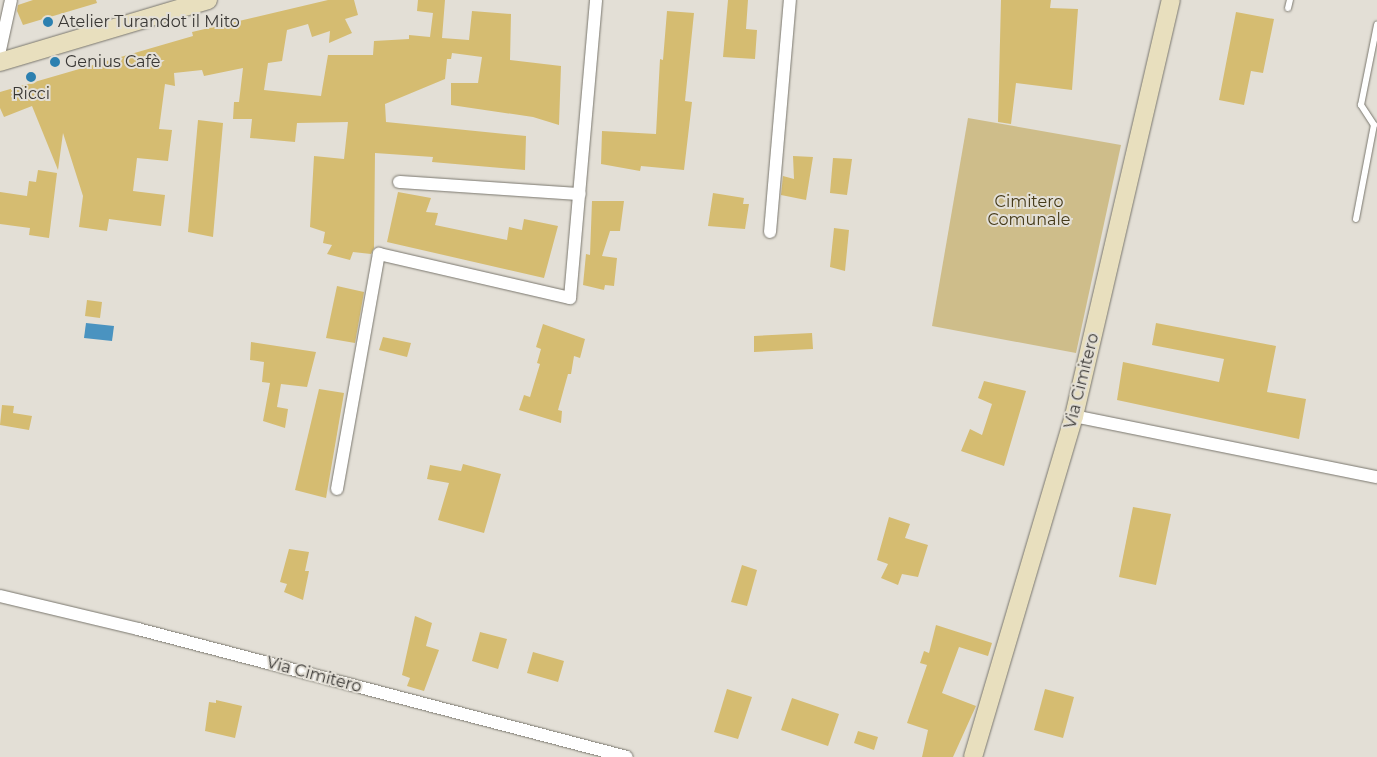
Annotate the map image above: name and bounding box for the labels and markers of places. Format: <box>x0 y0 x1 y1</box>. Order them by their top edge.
place label: Atelier Turandot il Mito <box>58 12 240 32</box>
marker: Atelier Turandot il Mito <box>42 16 54 28</box>
place label: Genius Cafè <box>65 52 161 72</box>
marker: Genius Cafè <box>49 56 61 68</box>
marker: Ricci <box>25 71 37 83</box>
place label: Ricci <box>12 84 50 104</box>

